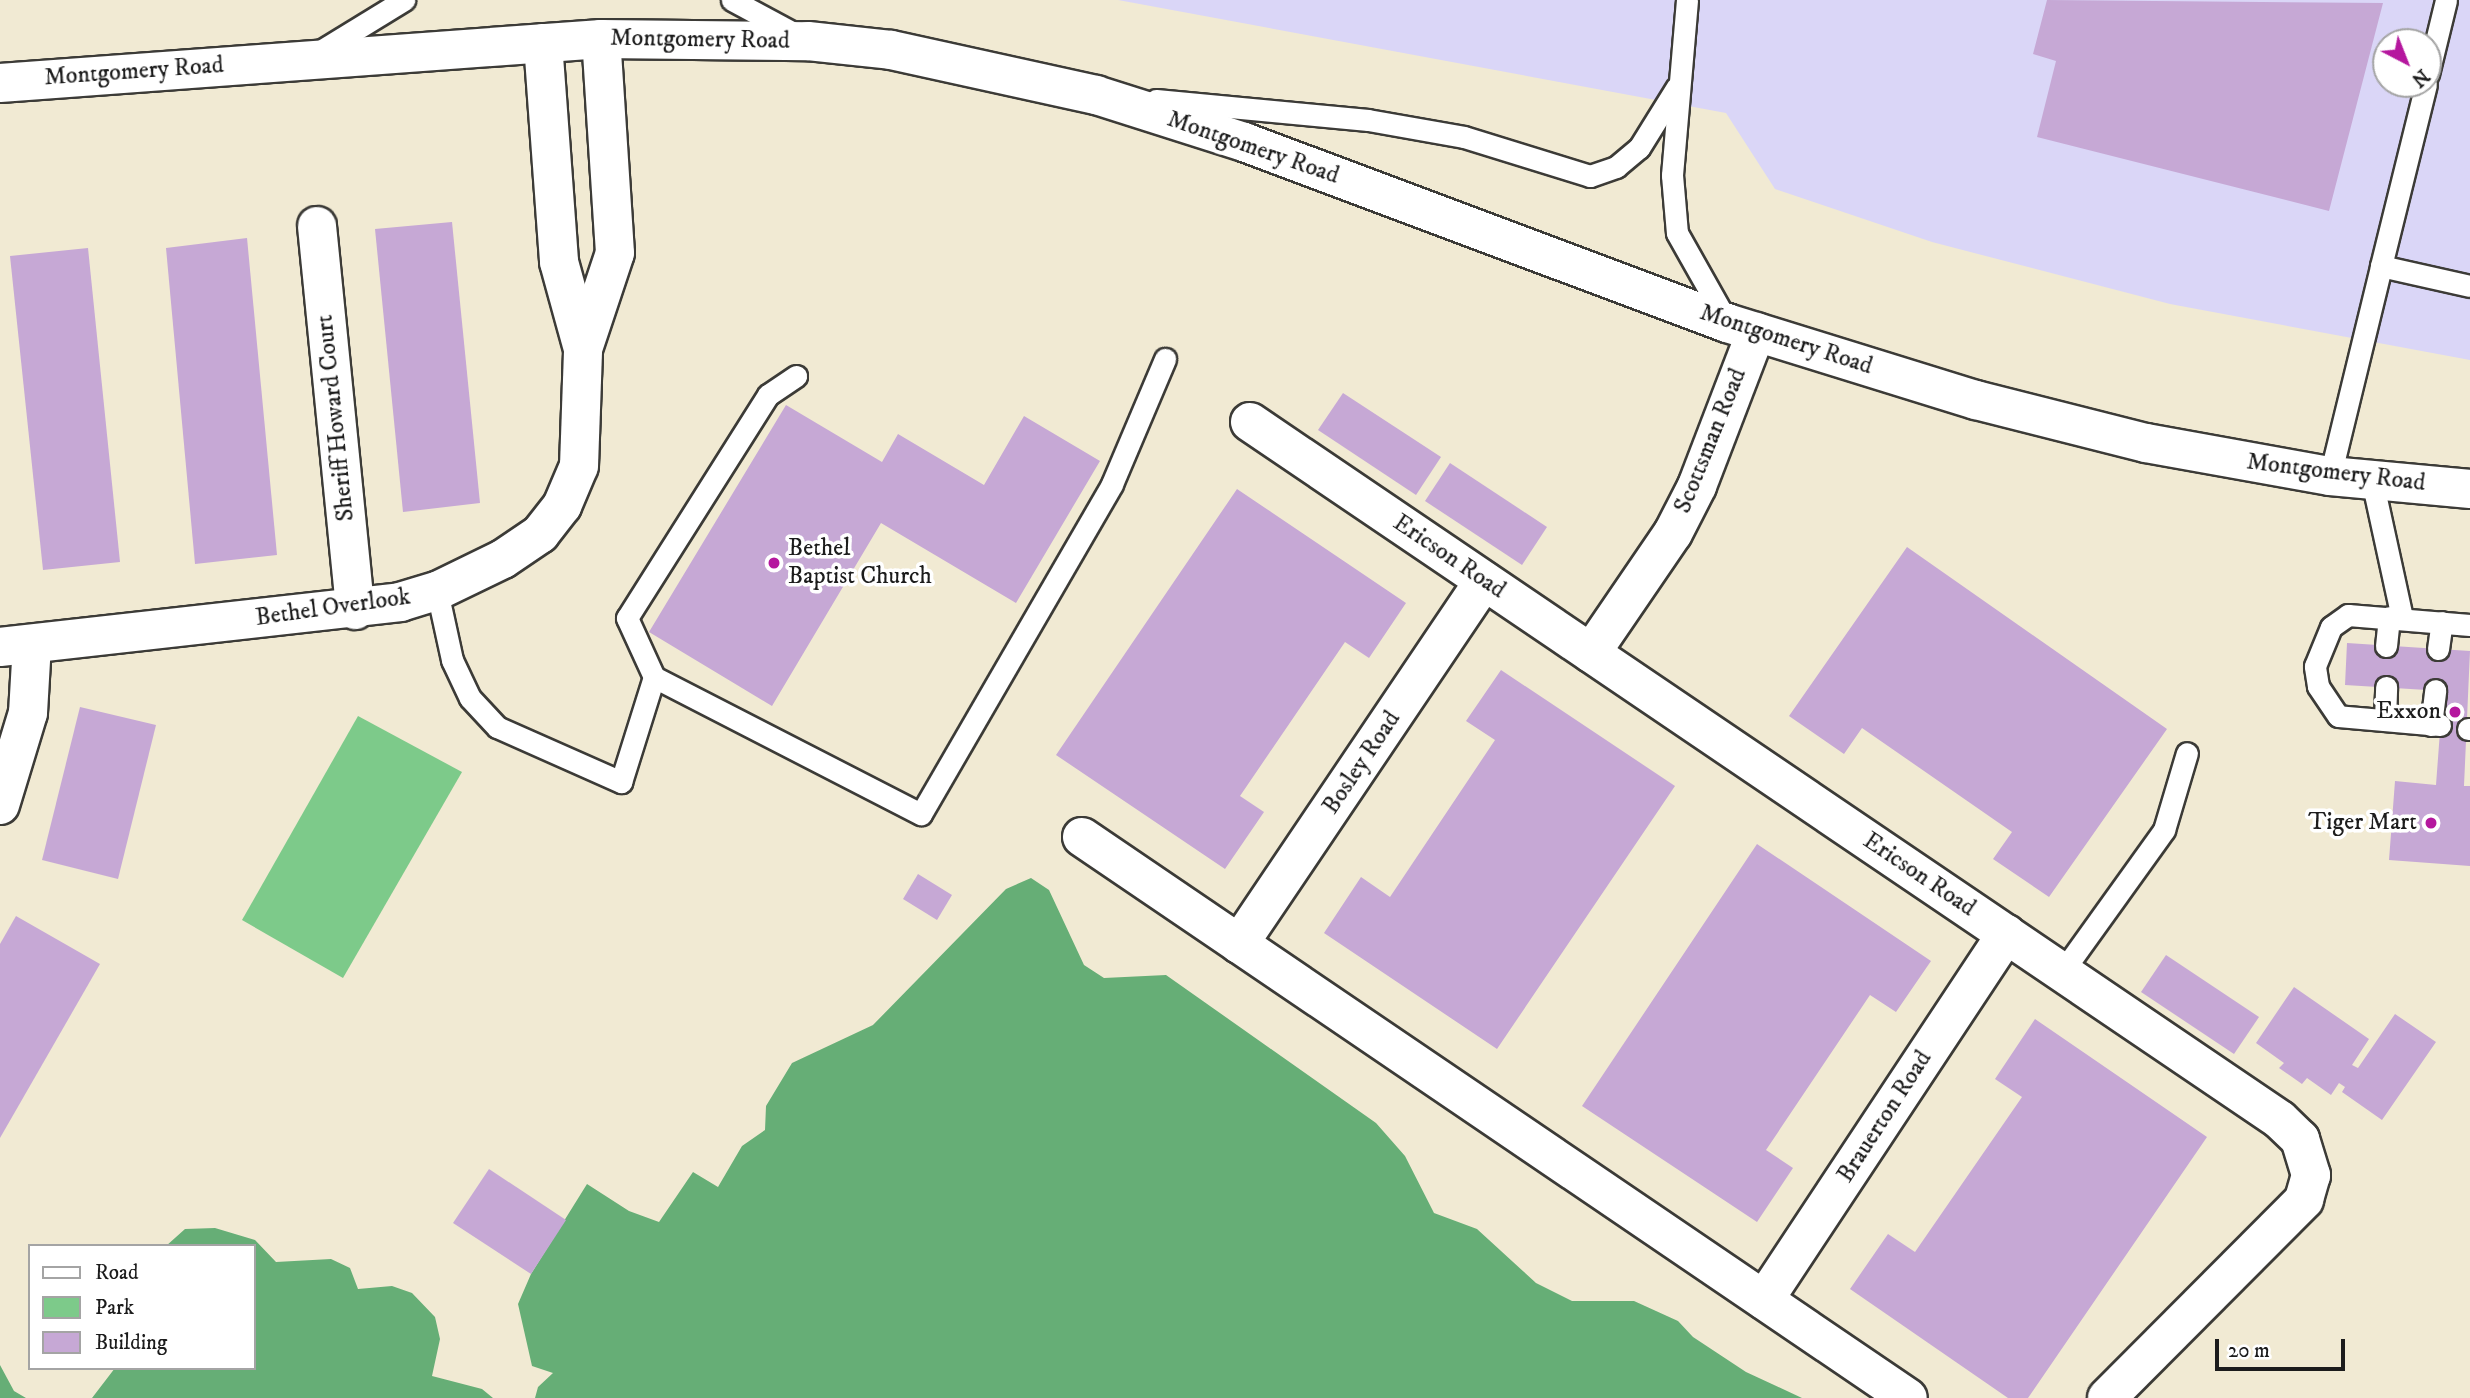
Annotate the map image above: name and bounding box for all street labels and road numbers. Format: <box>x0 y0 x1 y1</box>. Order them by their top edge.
street label: Montgomery Road <box>610 24 790 56</box>
street label: Montgomery Road <box>43 51 225 93</box>
street label: Montgomery Road <box>1163 105 1343 191</box>
street label: Montgomery Road <box>1696 299 1876 381</box>
street label: Sheriff Howard Court <box>311 313 361 523</box>
street label: Scottsman Road <box>1669 364 1753 518</box>
street label: Montgomery Road <box>2245 448 2427 498</box>
street label: Ericson Road <box>1387 509 1511 605</box>
street label: Bethel Overlook <box>254 583 412 633</box>
street label: Bosley Road <box>1317 706 1407 820</box>
street label: Ericson Road <box>1857 827 1981 923</box>
street label: Brauerton Road <box>1832 1046 1938 1188</box>

